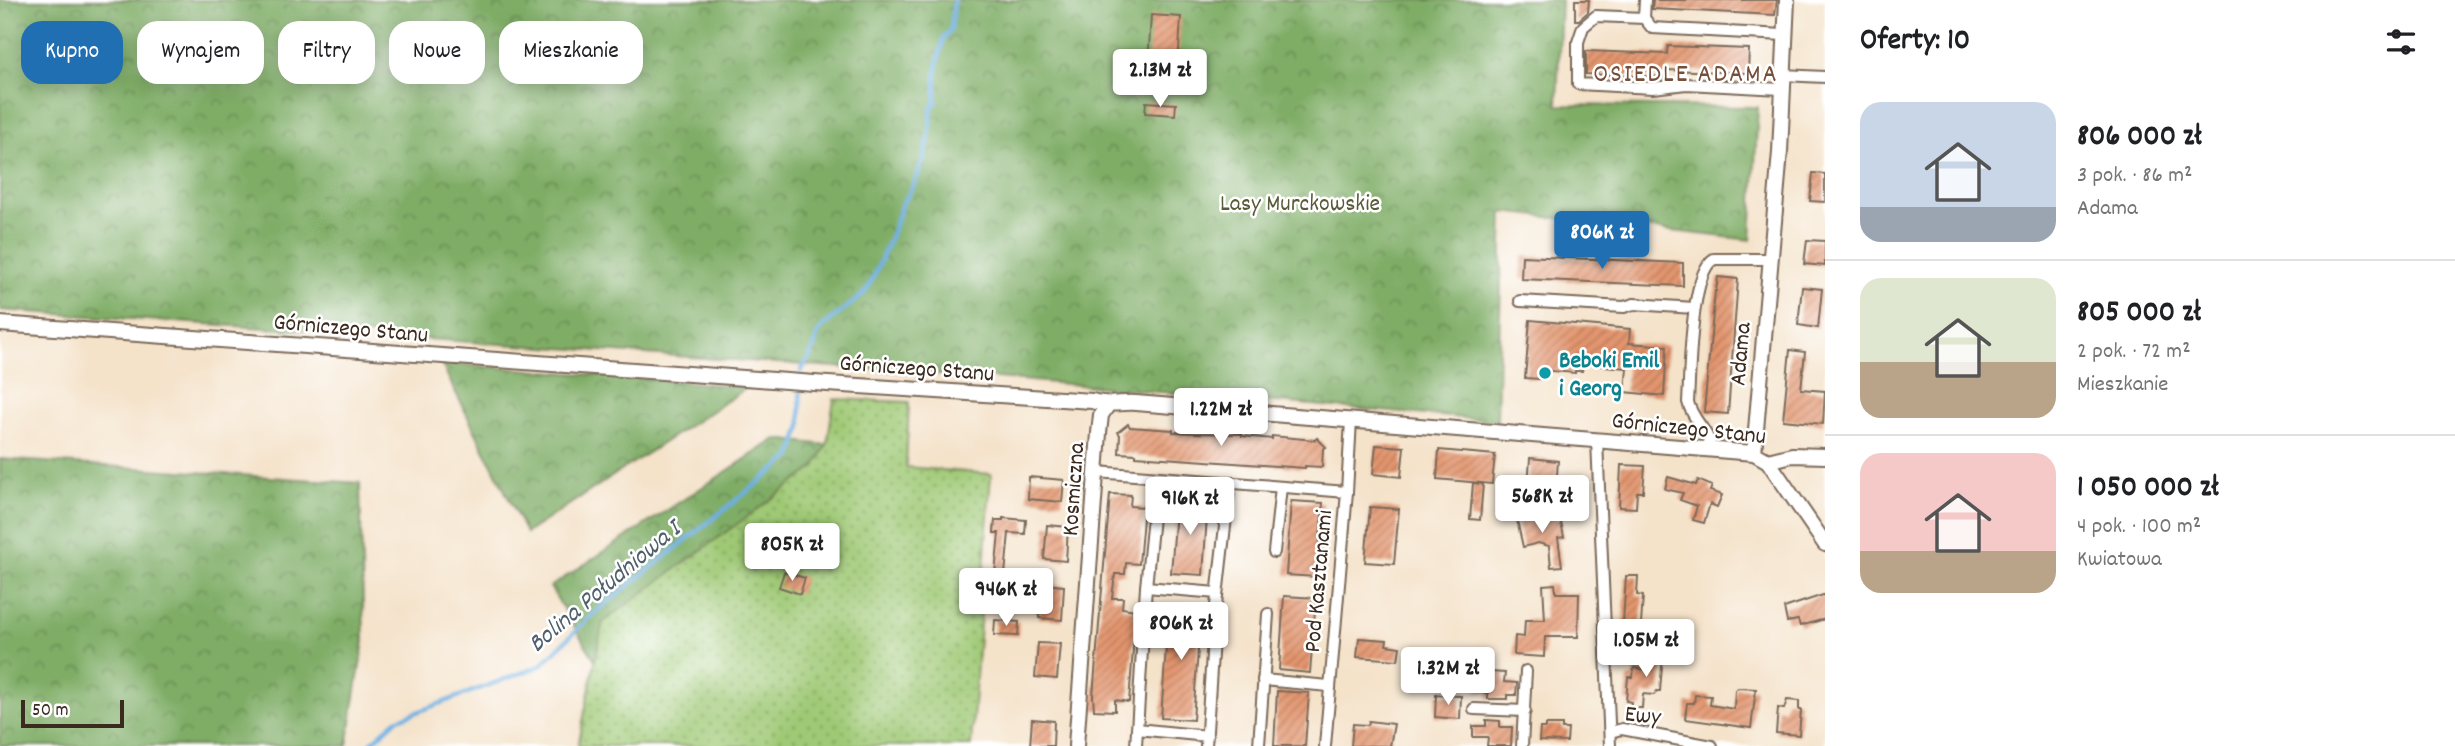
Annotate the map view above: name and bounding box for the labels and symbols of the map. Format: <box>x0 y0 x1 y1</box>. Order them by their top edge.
pin: 2.13M zł <box>1088 50 1232 109</box>
district label: OSIEDLE ADAMA <box>1593 57 1779 94</box>
park label: Lasy Murckowskie <box>1220 188 1380 222</box>
pin: 806K zł <box>1537 212 1667 271</box>
street label: Górniczego Stanu <box>272 306 430 354</box>
street label: Adama <box>1722 320 1762 387</box>
place label: Beboki Emil i Georg <box>1559 345 1660 407</box>
street label: Górniczego Stanu <box>838 348 995 392</box>
marker: Beboki Emil i Georg <box>1537 365 1553 381</box>
pin: 1.22M zł <box>1149 388 1293 448</box>
street label: Górniczego Stanu <box>1610 405 1768 455</box>
street label: Kosmiczna <box>1055 440 1095 537</box>
pin: 568K zł <box>1477 476 1607 535</box>
pin: 916K zł <box>1125 477 1255 537</box>
street label: Pod Kasztanami <box>1297 508 1343 654</box>
water label: Bolina Południowa I <box>521 510 693 663</box>
pin: 805K zł <box>727 524 857 583</box>
pin: 946K zł <box>941 568 1071 628</box>
pin: 806K zł <box>1116 602 1246 662</box>
pin: 1.05M zł <box>1574 620 1718 679</box>
pin: 1.32M zł <box>1376 648 1520 707</box>
scale bar <box>21 697 124 729</box>
street label: Ewy <box>1623 698 1664 736</box>

